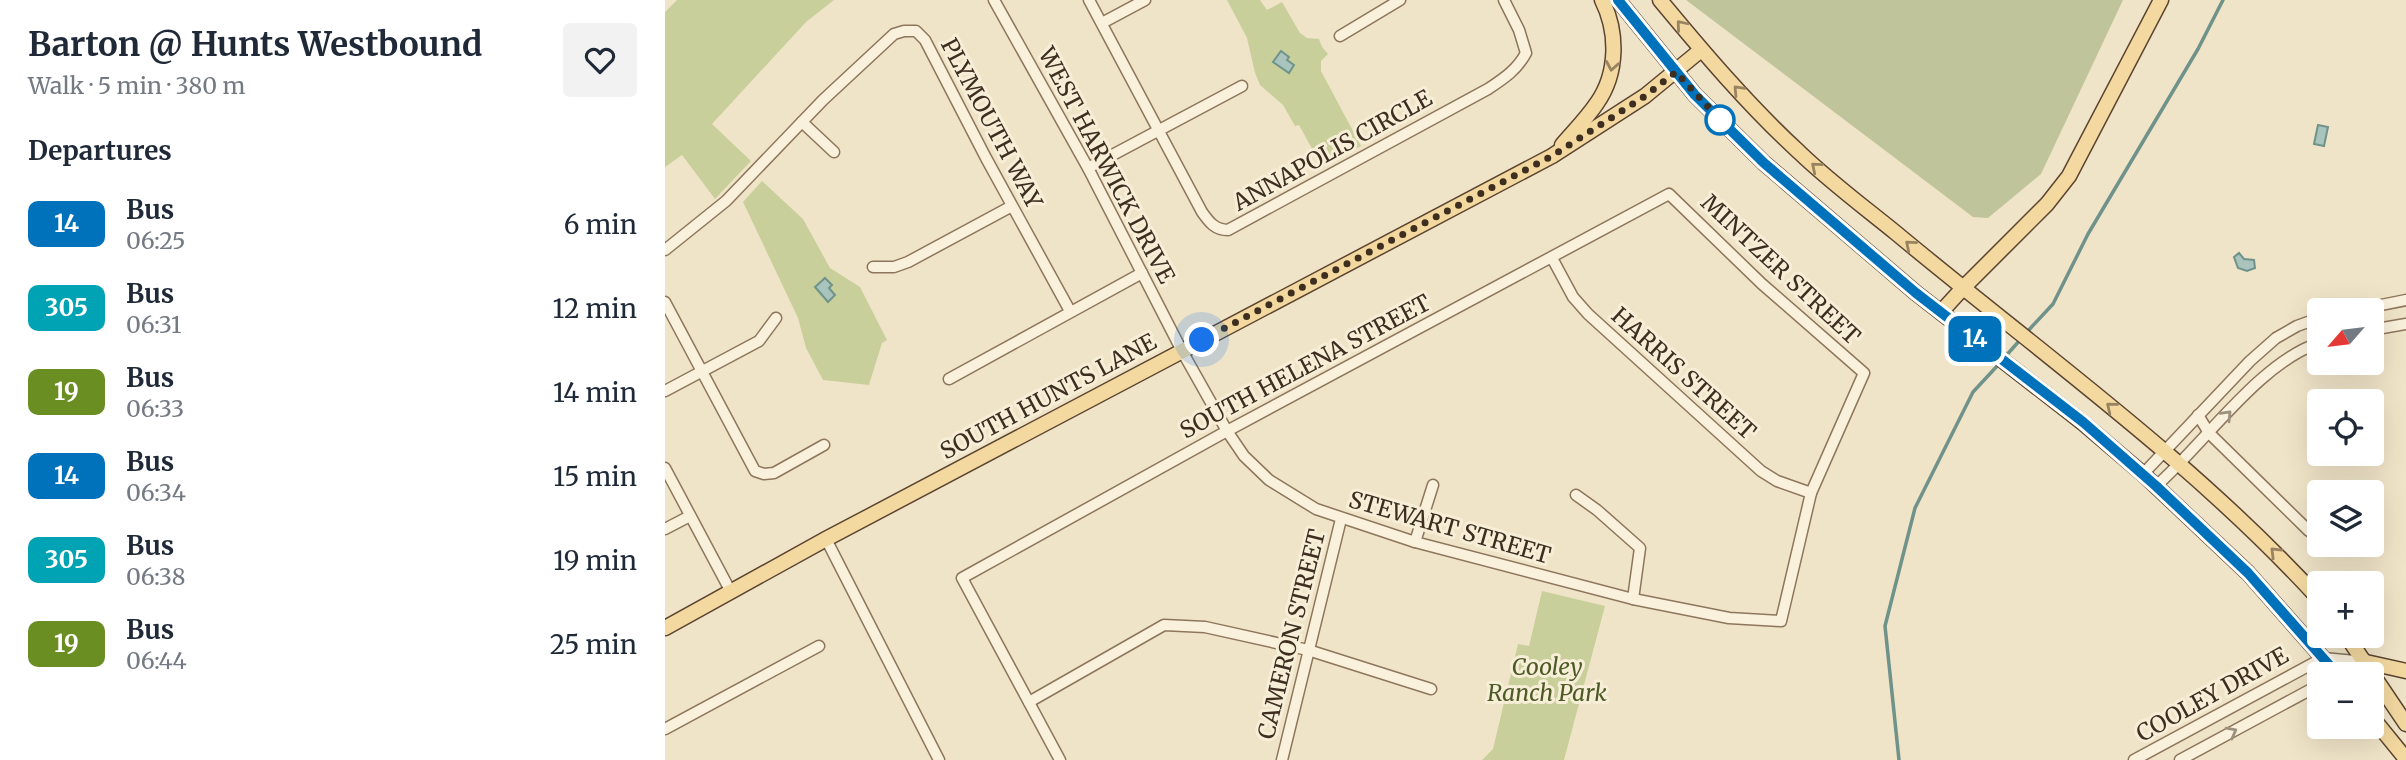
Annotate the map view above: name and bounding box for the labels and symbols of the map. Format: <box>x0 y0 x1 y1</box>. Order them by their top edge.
one-way arrow <box>1677 20 1689 33</box>
street label: PLYMOUTH WAY <box>935 33 1050 214</box>
street label: WEST HARWICK DRIVE <box>1032 41 1182 288</box>
one-way arrow <box>1605 60 1620 72</box>
street label: ANNAPOLIS CIRCLE <box>1226 83 1437 217</box>
one-way arrow <box>1733 85 1746 98</box>
unlabelled marker <box>1705 105 1735 135</box>
one-way arrow <box>1811 163 1824 175</box>
street label: MINTZER STREET <box>1695 188 1867 350</box>
one-way arrow <box>1906 241 1918 254</box>
street label: SOUTH HELENA STREET <box>1175 288 1435 444</box>
north arrow <box>2307 298 2383 374</box>
street label: HARRIS STREET <box>1606 301 1762 445</box>
line badge: 14 <box>1943 316 2007 362</box>
your location <box>1184 322 1219 357</box>
street label: SOUTH HUNTS LANE <box>935 327 1161 465</box>
one-way arrow <box>2107 403 2119 416</box>
one-way arrow <box>2218 410 2231 423</box>
street label: STEWART STREET <box>1346 484 1554 570</box>
street label: CAMERON STREET <box>1251 526 1331 742</box>
one-way arrow <box>2270 547 2283 560</box>
street label: COOLEY DRIVE <box>2131 640 2293 748</box>
park label: Cooley Ranch Park <box>1487 652 1607 707</box>
one-way arrow <box>2225 726 2237 740</box>

